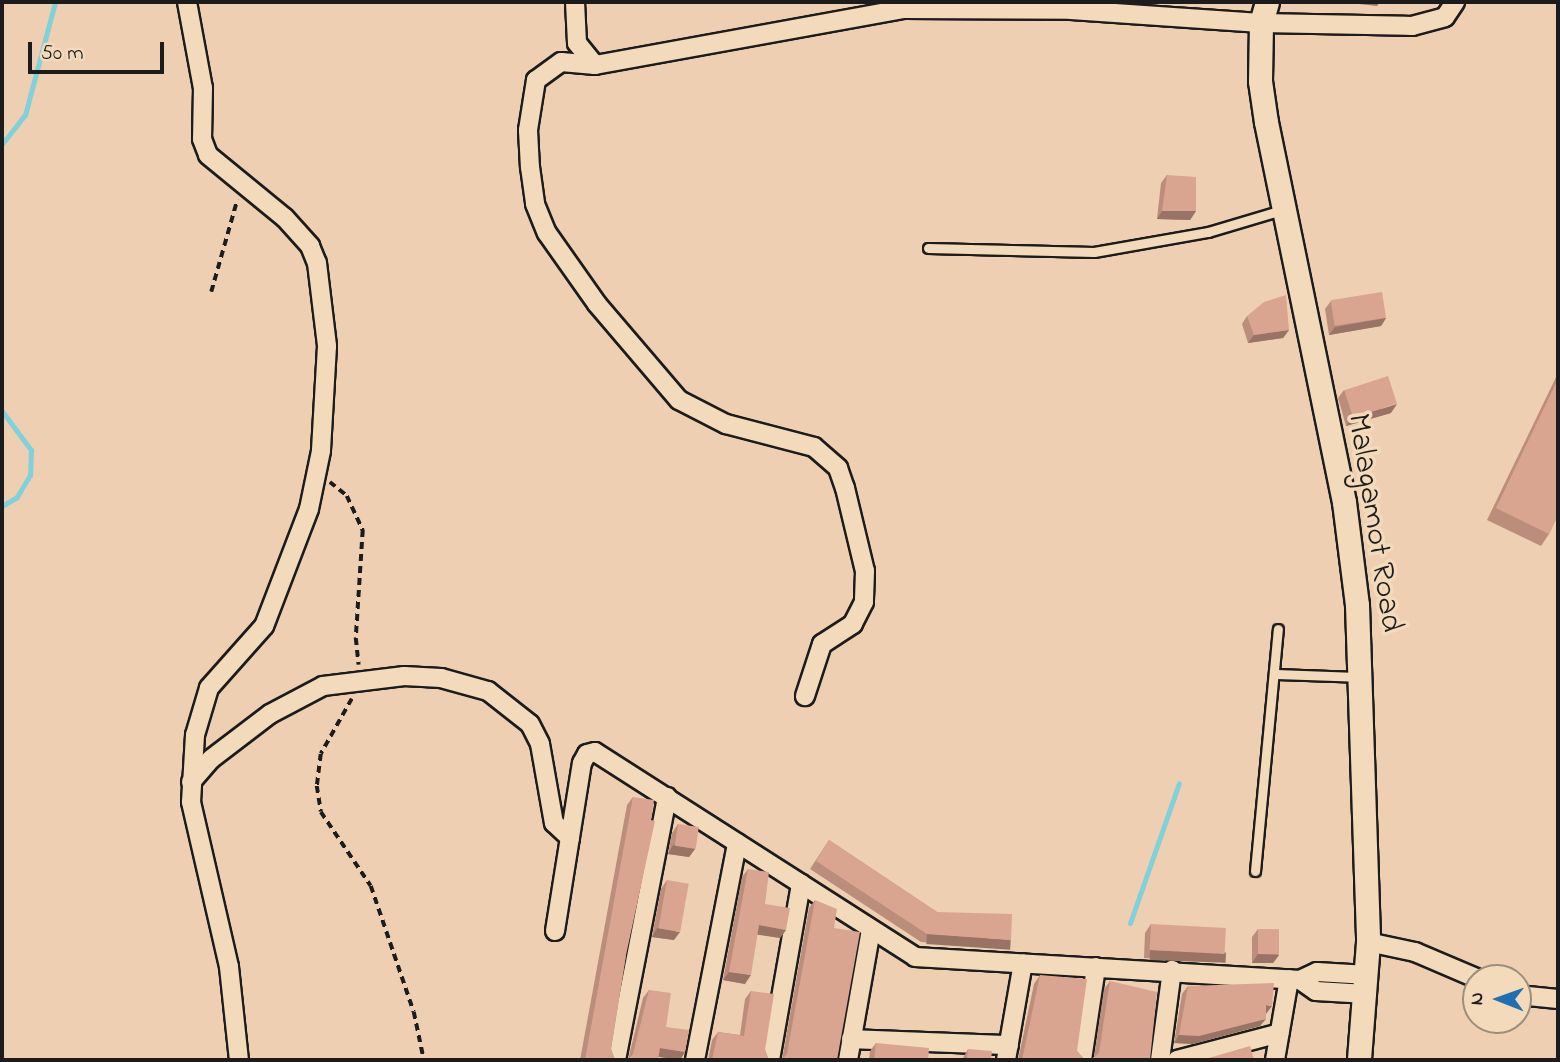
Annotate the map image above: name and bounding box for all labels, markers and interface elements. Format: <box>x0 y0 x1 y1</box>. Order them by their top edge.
scale bar <box>32 28 168 72</box>
text: 50 m <box>41 39 84 69</box>
street label: Malagamot Road <box>1337 411 1409 635</box>
north arrow <box>1462 964 1532 1034</box>
text: N <box>1464 992 1491 1005</box>

